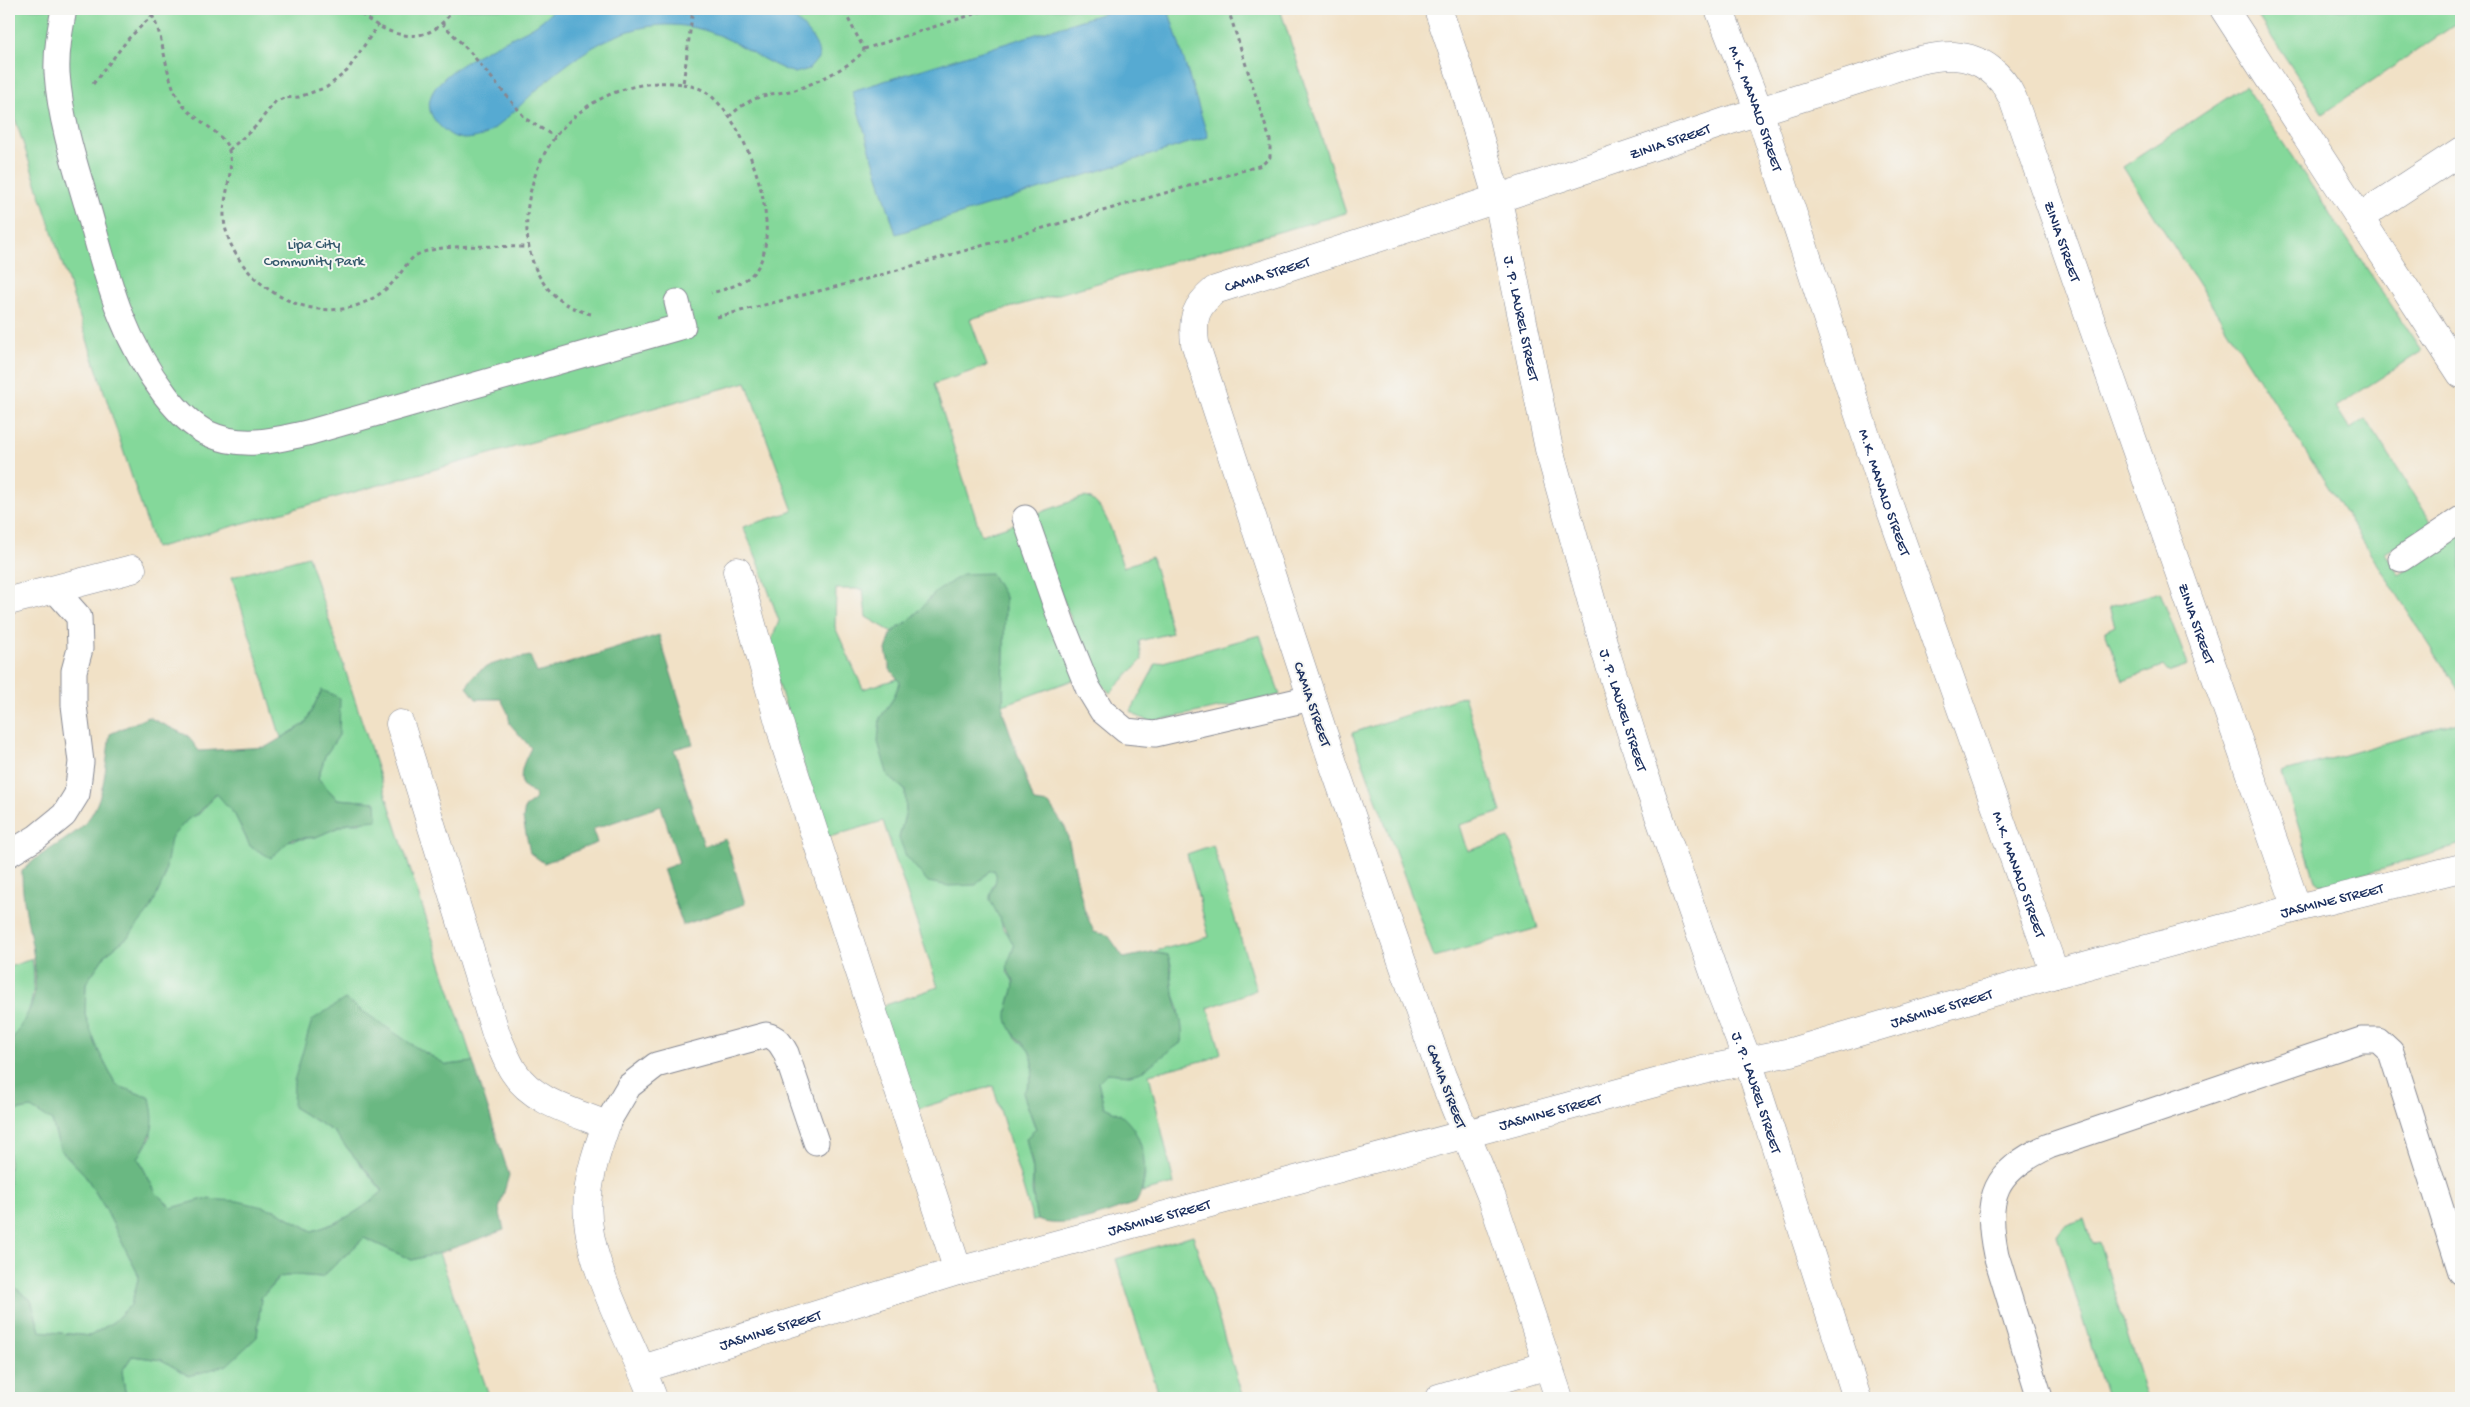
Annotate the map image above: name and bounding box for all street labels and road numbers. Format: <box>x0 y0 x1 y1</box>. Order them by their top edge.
street label: M.K. MANALO STREET <box>1723 43 1786 175</box>
street label: ZINIA STREET <box>1628 120 1714 165</box>
street label: ZINIA STREET <box>2039 199 2084 286</box>
street label: CAMIA STREET <box>1223 253 1314 297</box>
street label: J. P. LAUREL STREET <box>1499 255 1542 384</box>
street label: M.K. MANALO STREET <box>1853 427 1914 560</box>
street label: ZINIA STREET <box>2173 581 2218 668</box>
street label: J. P. LAUREL STREET <box>1594 647 1650 775</box>
street label: CAMIA STREET <box>1288 660 1334 751</box>
street label: M.K. MANALO STREET <box>1987 809 2049 942</box>
street label: JASMINE STREET <box>2279 880 2387 923</box>
street label: JASMINE STREET <box>1889 986 1996 1033</box>
street label: J. P. LAUREL STREET <box>1726 1030 1785 1157</box>
street label: CAMIA STREET <box>1421 1042 1470 1132</box>
street label: JASMINE STREET <box>1497 1090 1605 1136</box>
street label: JASMINE STREET <box>1106 1196 1214 1241</box>
street label: JASMINE STREET <box>717 1307 825 1355</box>

